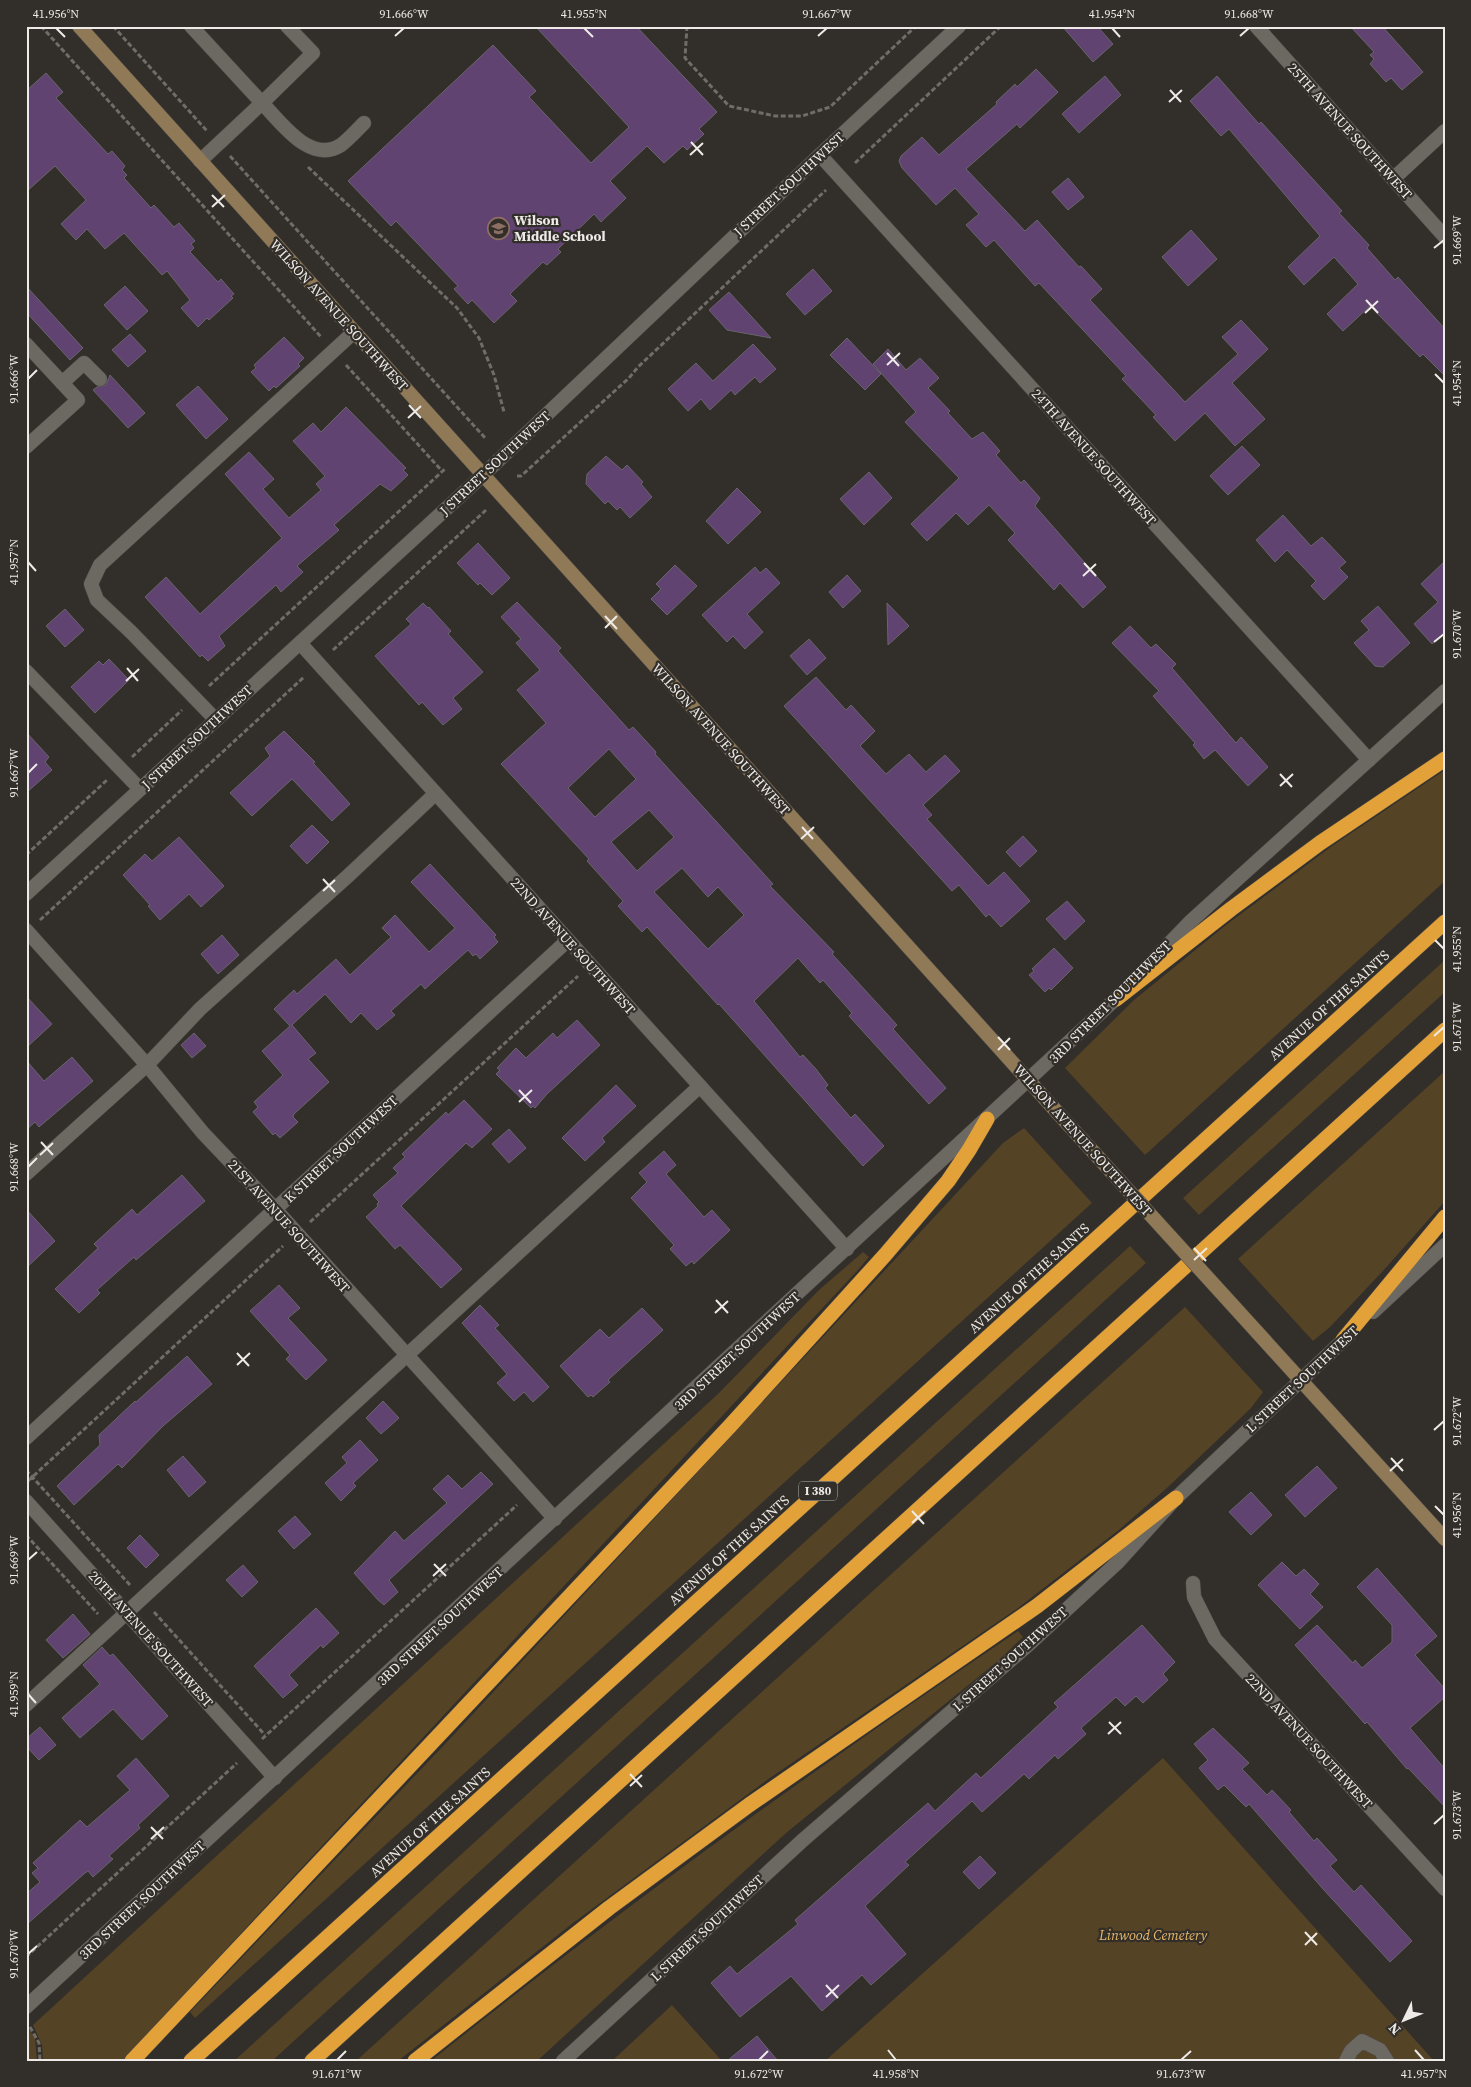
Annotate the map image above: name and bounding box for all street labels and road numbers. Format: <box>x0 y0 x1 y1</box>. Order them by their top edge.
street label: 25TH AVENUE SOUTHWEST <box>1283 58 1417 204</box>
street label: J STREET SOUTHWEST <box>728 127 849 241</box>
street label: WILSON AVENUE SOUTHWEST <box>265 235 413 396</box>
street label: 24TH AVENUE SOUTHWEST <box>1027 384 1161 530</box>
street label: J STREET SOUTHWEST <box>434 406 555 520</box>
street label: WILSON AVENUE SOUTHWEST <box>647 659 795 820</box>
street label: J STREET SOUTHWEST <box>136 680 257 794</box>
street label: 22ND AVENUE SOUTHWEST <box>506 873 640 1019</box>
street label: 3RD STREET SOUTHWEST <box>1044 936 1176 1068</box>
street label: AVENUE OF THE SAINTS <box>1264 945 1394 1065</box>
street label: WILSON AVENUE SOUTHWEST <box>1009 1060 1157 1221</box>
street label: K STREET SOUTHWEST <box>280 1090 403 1207</box>
street label: 21ST AVENUE SOUTHWEST <box>224 1155 355 1298</box>
street label: AVENUE OF THE SAINTS <box>964 1218 1094 1338</box>
street label: 3RD STREET SOUTHWEST <box>669 1287 805 1415</box>
street label: L STREET SOUTHWEST <box>1241 1321 1363 1437</box>
road number: I 380 <box>799 1482 837 1500</box>
street label: AVENUE OF THE SAINTS <box>664 1490 794 1610</box>
street label: 3RD STREET SOUTHWEST <box>372 1562 508 1690</box>
street label: 20TH AVENUE SOUTHWEST <box>84 1566 218 1712</box>
street label: L STREET SOUTHWEST <box>948 1602 1072 1716</box>
street label: 22ND AVENUE SOUTHWEST <box>1241 1669 1377 1813</box>
street label: AVENUE OF THE SAINTS <box>365 1762 495 1882</box>
street label: 3RD STREET SOUTHWEST <box>74 1836 210 1964</box>
street label: L STREET SOUTHWEST <box>646 1870 768 1986</box>

